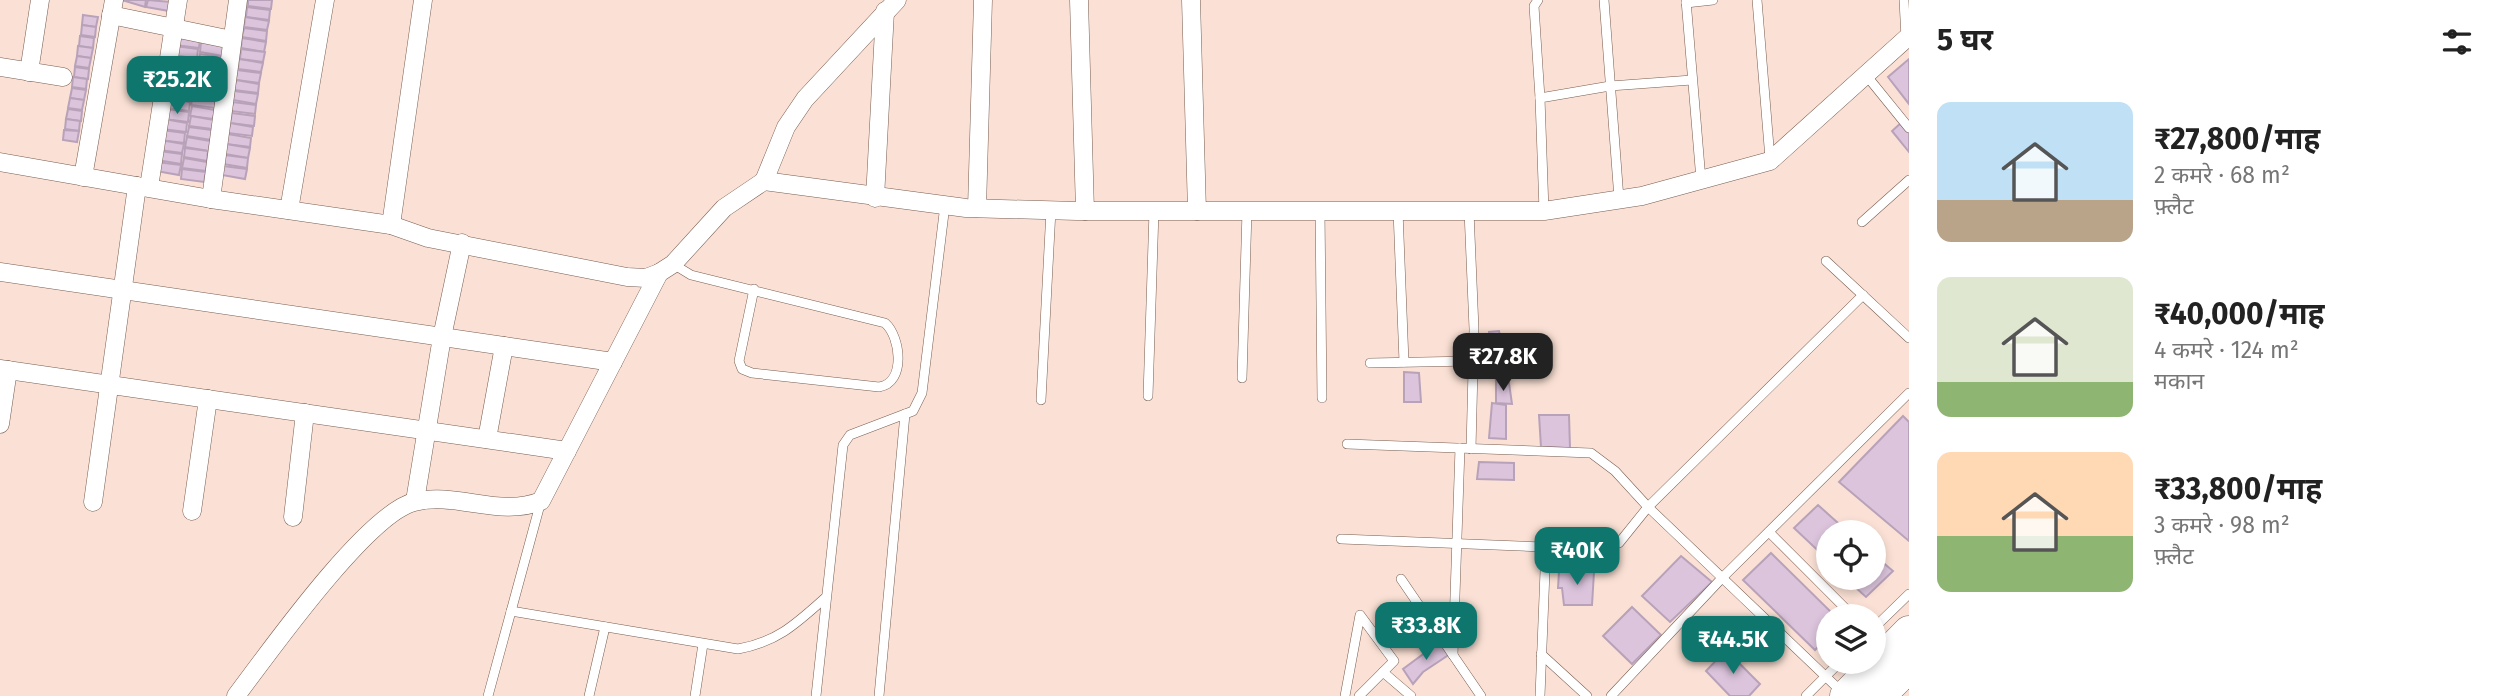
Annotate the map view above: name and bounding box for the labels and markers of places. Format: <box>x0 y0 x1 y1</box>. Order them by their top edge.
pin: ₹25.2K <box>120 57 234 116</box>
pin: ₹27.8K <box>1446 334 1560 393</box>
pin: ₹40K <box>1536 528 1618 587</box>
pin: ₹33.8K <box>1369 602 1483 662</box>
pin: ₹44.5K <box>1676 616 1790 676</box>

